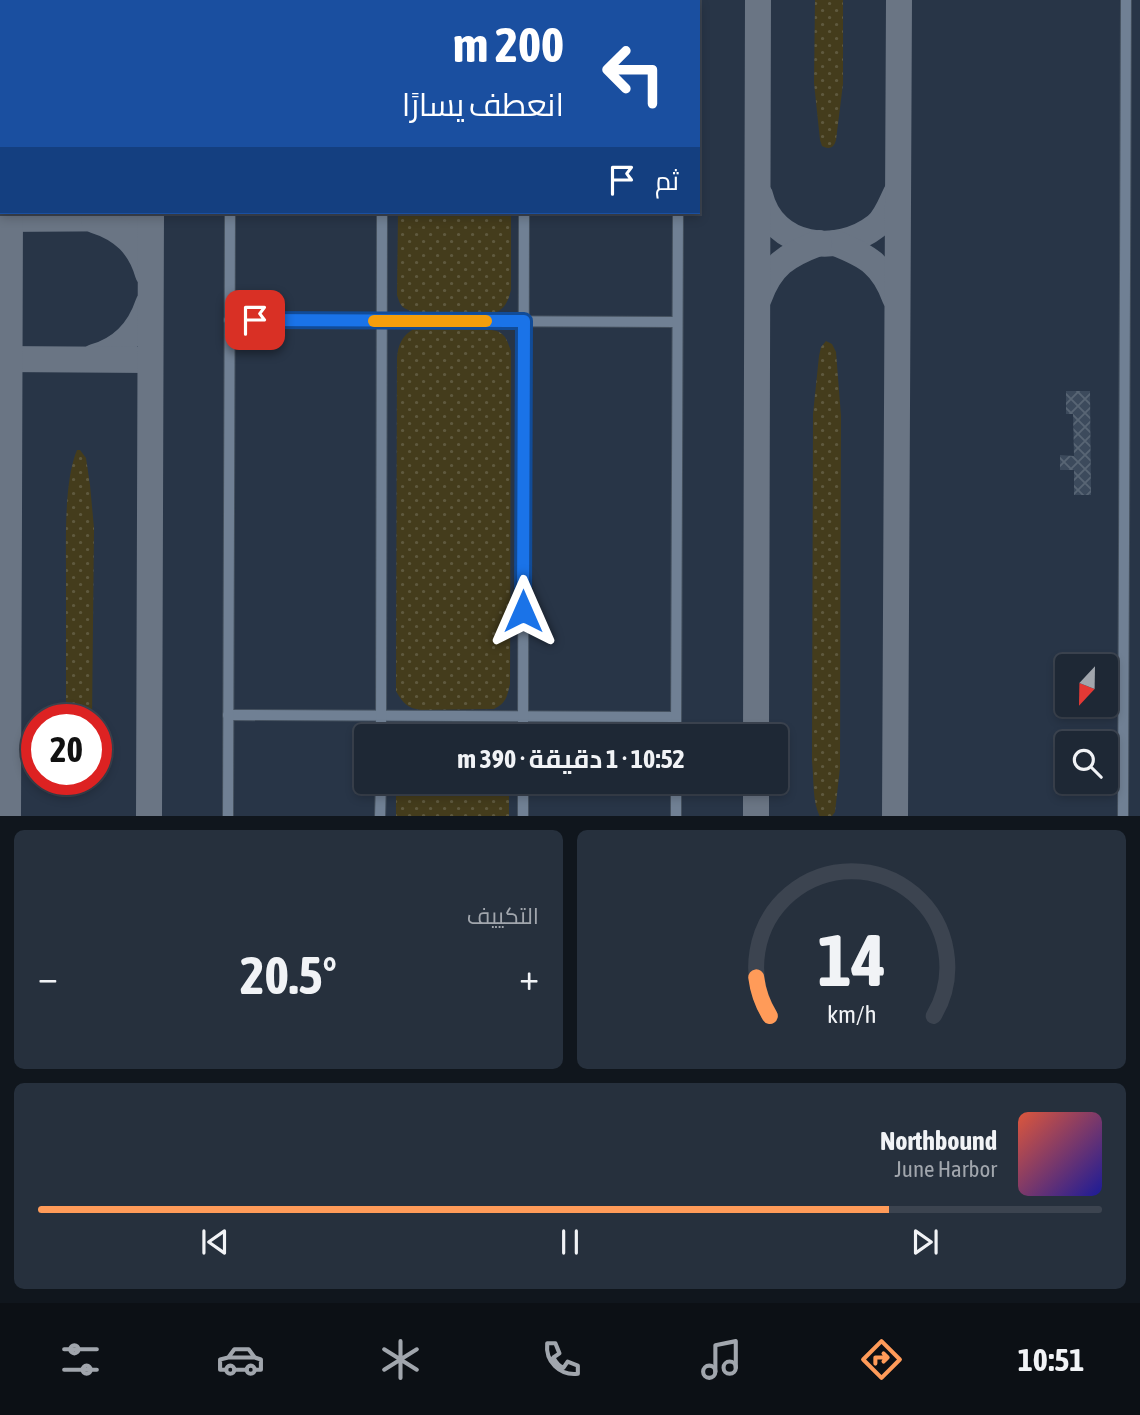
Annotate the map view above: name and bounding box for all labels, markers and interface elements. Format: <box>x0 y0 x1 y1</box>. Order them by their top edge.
text: 200 m <box>453 16 564 72</box>
icon: left <box>588 28 679 119</box>
text: انعطف يسارًا <box>402 86 564 123</box>
icon: arrive <box>603 161 641 199</box>
text: ثم <box>655 166 679 196</box>
pin <box>225 290 285 350</box>
icon: arrive <box>236 301 274 339</box>
position arrow <box>486 574 560 648</box>
north arrow <box>1055 654 1118 718</box>
map controls <box>1055 654 1118 794</box>
speed limit sign: 20 <box>21 704 112 795</box>
button: search <box>1055 731 1118 794</box>
text: 10:52 · 1 دقيقة · 390 m <box>457 744 685 774</box>
text: التكييف <box>467 903 539 929</box>
text: 14 <box>817 918 886 1001</box>
text: 20.5° <box>240 945 337 1005</box>
text: − <box>38 955 58 998</box>
text: + <box>519 955 539 998</box>
text: km/h <box>827 999 876 1027</box>
text: Northbound <box>880 1126 997 1156</box>
text: June Harbor <box>894 1156 997 1182</box>
icon: previous <box>196 1223 234 1261</box>
icon: pause <box>551 1223 589 1261</box>
icon: next <box>906 1223 944 1261</box>
icon: filters <box>56 1335 105 1384</box>
icon: car <box>216 1335 265 1384</box>
icon: climate <box>376 1335 425 1384</box>
icon: phone <box>537 1335 586 1384</box>
icon: music <box>697 1335 746 1384</box>
icon: directions <box>857 1335 906 1384</box>
text: 10:51 <box>1018 1341 1084 1378</box>

